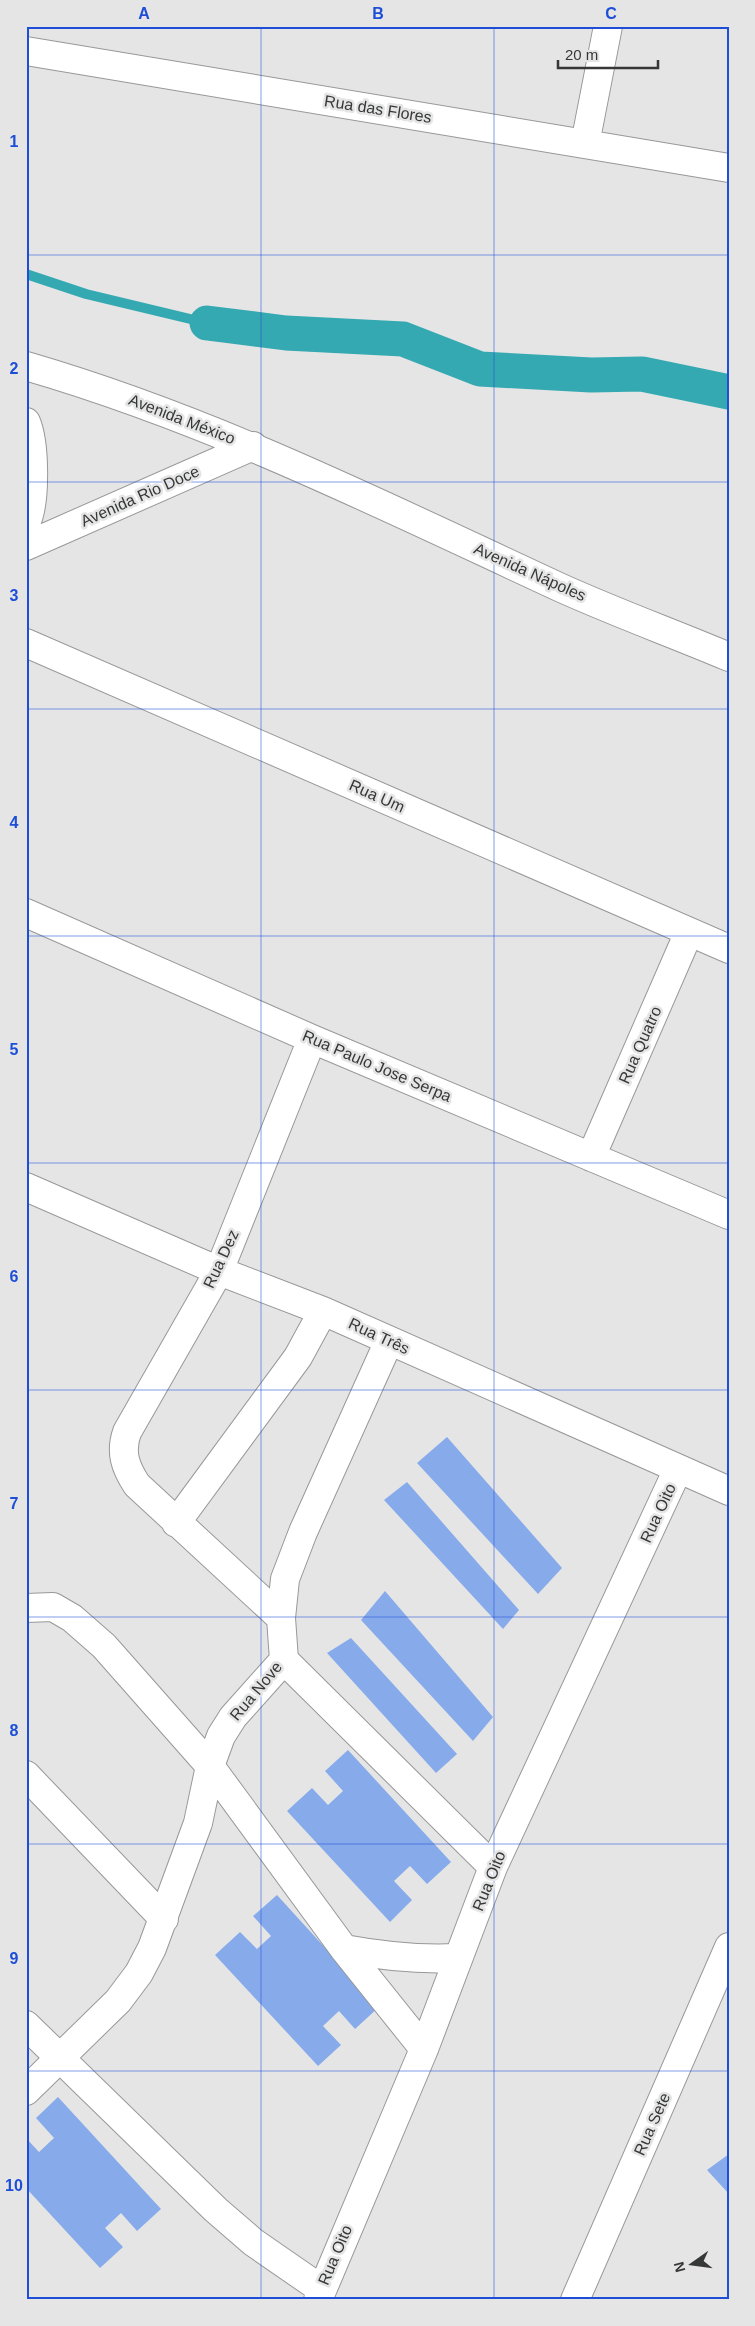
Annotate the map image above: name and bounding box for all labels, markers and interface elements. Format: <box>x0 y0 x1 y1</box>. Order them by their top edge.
text: A <box>138 5 150 22</box>
text: B <box>372 5 384 22</box>
text: C <box>605 5 617 22</box>
scale bar <box>558 38 658 70</box>
text: 20 m <box>565 46 598 63</box>
street label: Rua das Flores <box>323 92 433 126</box>
text: 1 <box>10 133 19 150</box>
text: 2 <box>10 360 19 377</box>
street label: Avenida México <box>126 391 238 447</box>
street label: Avenida Rio Doce <box>78 462 202 530</box>
street label: Avenida Nápoles <box>471 540 589 604</box>
text: 3 <box>10 587 19 604</box>
street label: Rua Um <box>347 776 407 816</box>
text: 4 <box>10 814 19 831</box>
street label: Rua Quatro <box>615 1004 665 1086</box>
street label: Rua Paulo Jose Serpa <box>300 1027 454 1105</box>
text: 5 <box>10 1041 19 1058</box>
street label: Rua Dez <box>200 1227 242 1291</box>
text: 6 <box>10 1268 19 1285</box>
street label: Rua Três <box>346 1315 412 1357</box>
street label: Rua Oito <box>637 1481 679 1545</box>
text: 7 <box>10 1495 19 1512</box>
street label: Rua Nove <box>227 1658 285 1724</box>
text: 8 <box>10 1722 19 1739</box>
street label: Rua Oito <box>469 1848 509 1913</box>
text: 9 <box>10 1950 19 1967</box>
street label: Rua Sete <box>631 2090 673 2158</box>
text: 10 <box>5 2177 23 2194</box>
street label: Rua Oito <box>315 2223 355 2287</box>
north arrow <box>668 2238 718 2288</box>
text: N <box>670 2260 688 2274</box>

